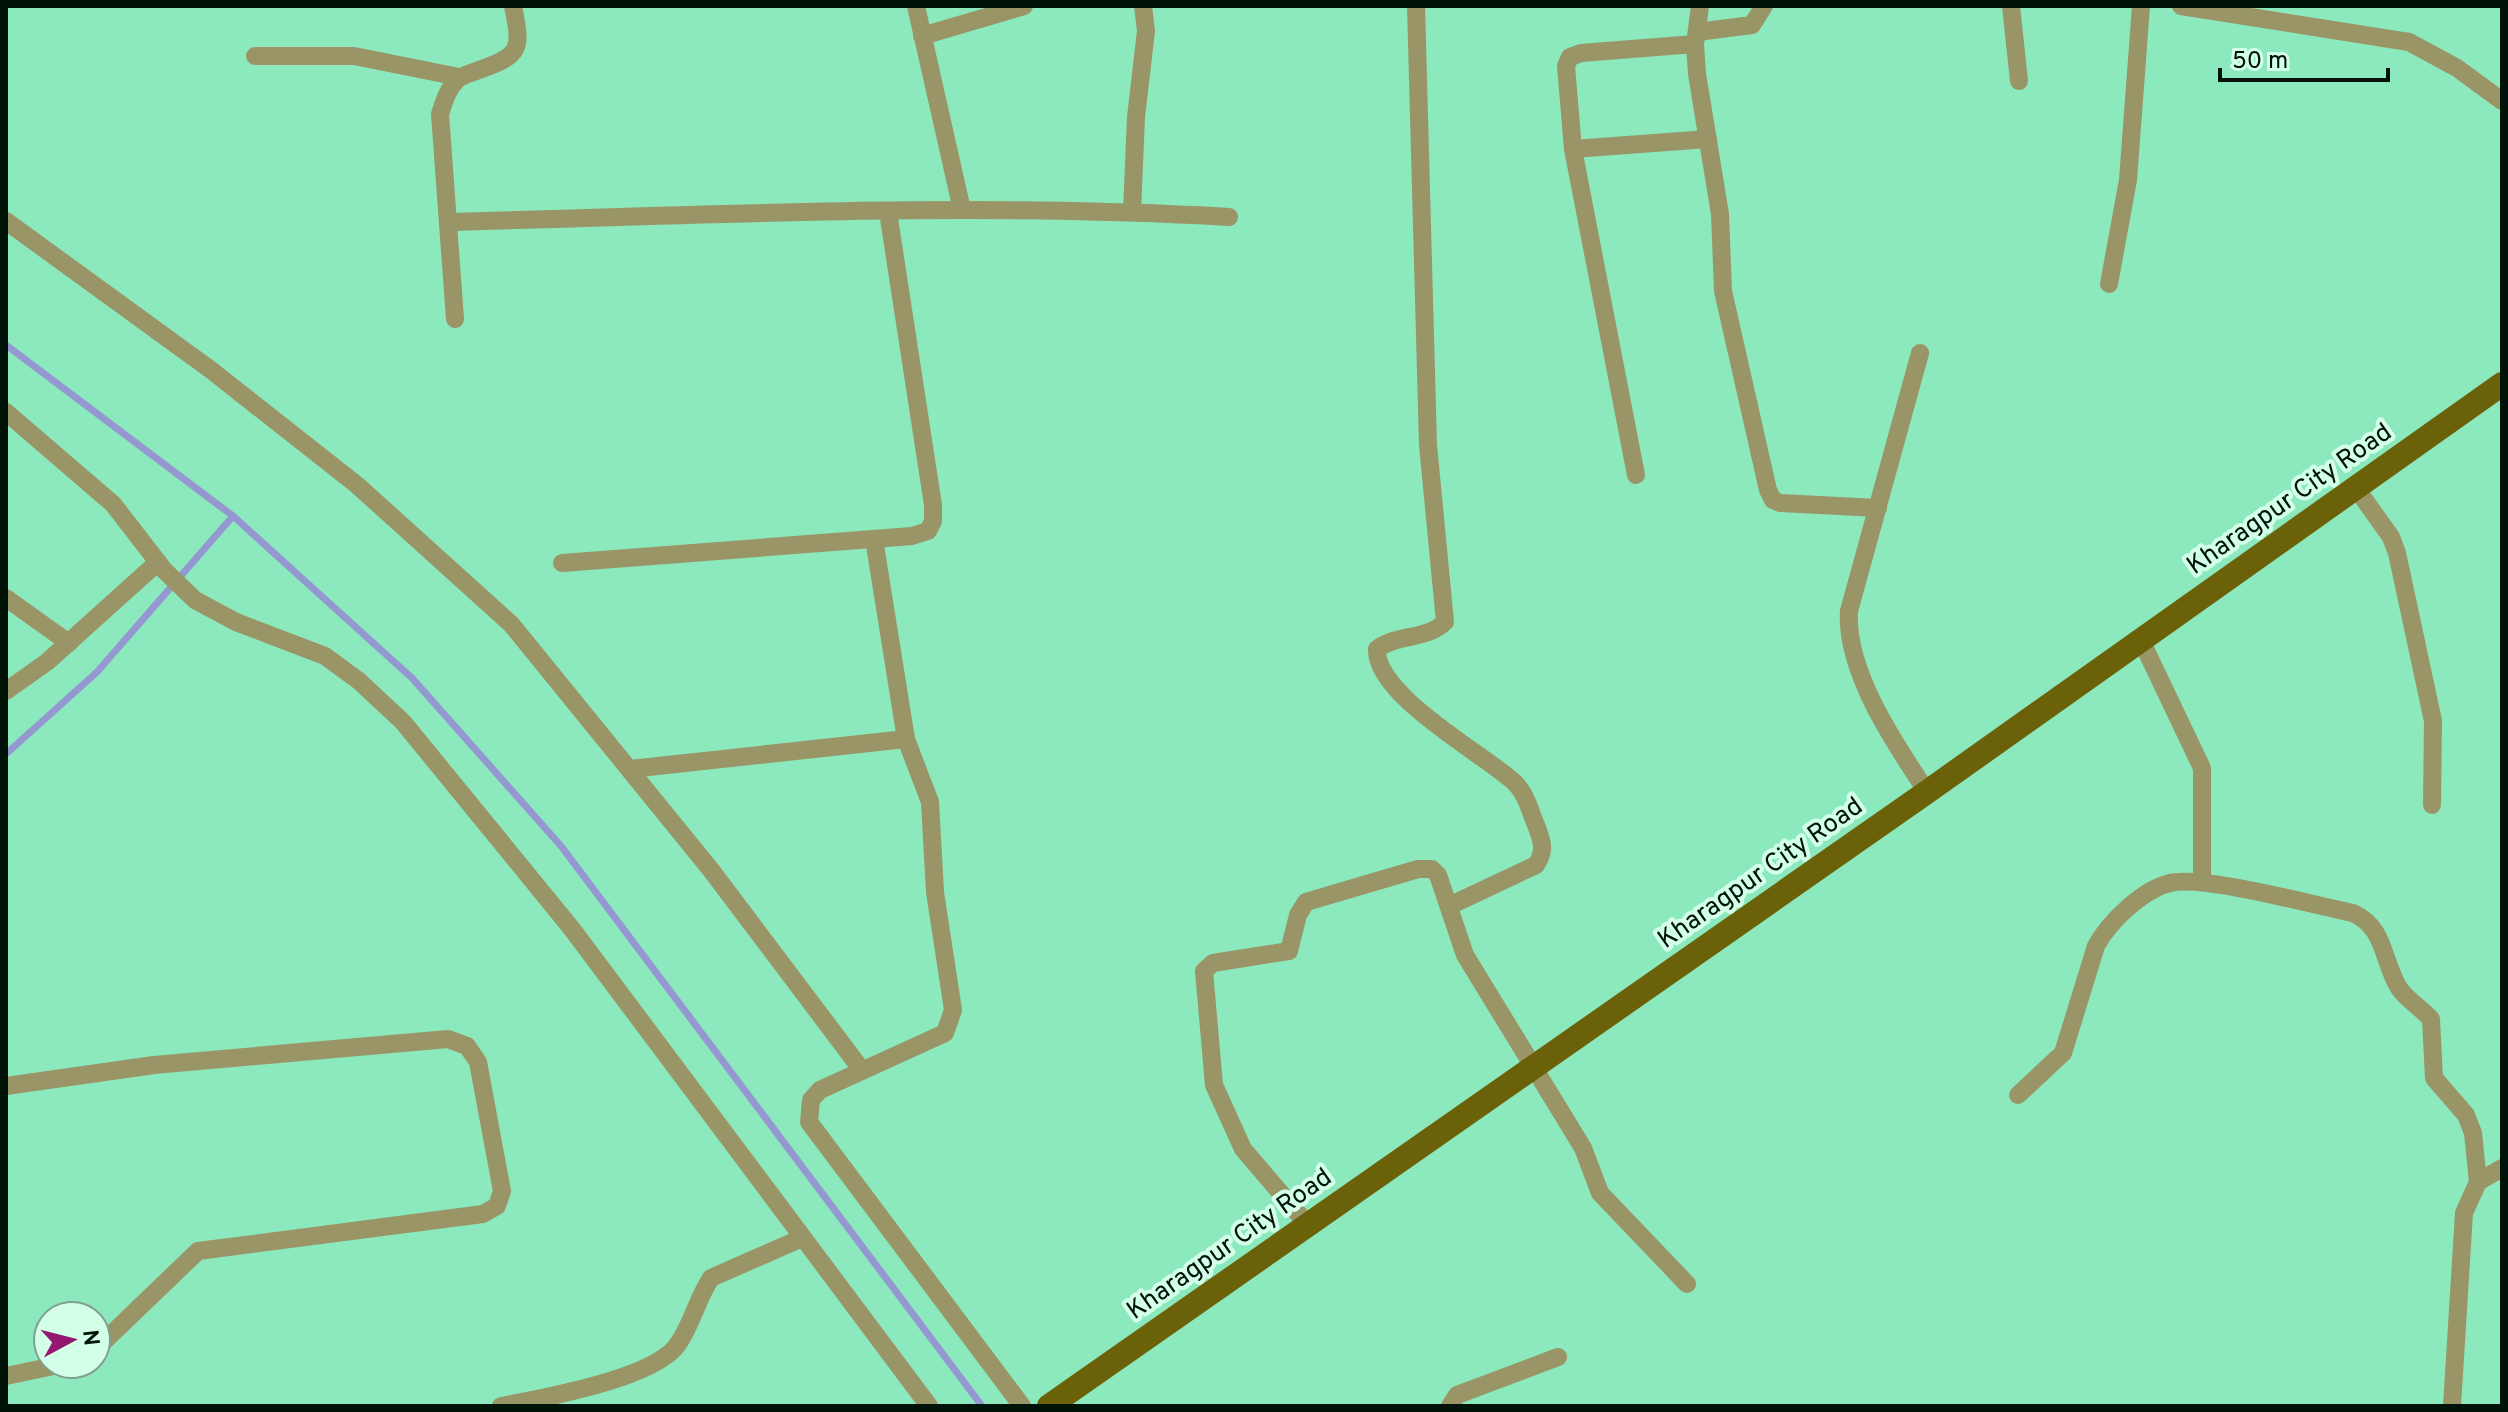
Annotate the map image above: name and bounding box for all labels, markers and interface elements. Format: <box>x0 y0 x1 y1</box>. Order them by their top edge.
scale bar <box>2220 32 2388 82</box>
text: 50 m <box>2232 47 2288 77</box>
street label: Kharagpur City Road <box>2181 417 2399 583</box>
street label: Kharagpur City Road <box>1652 791 1870 957</box>
street label: Kharagpur City Road <box>1121 1162 1339 1328</box>
north arrow <box>32 1300 112 1380</box>
text: N <box>75 1328 104 1347</box>

